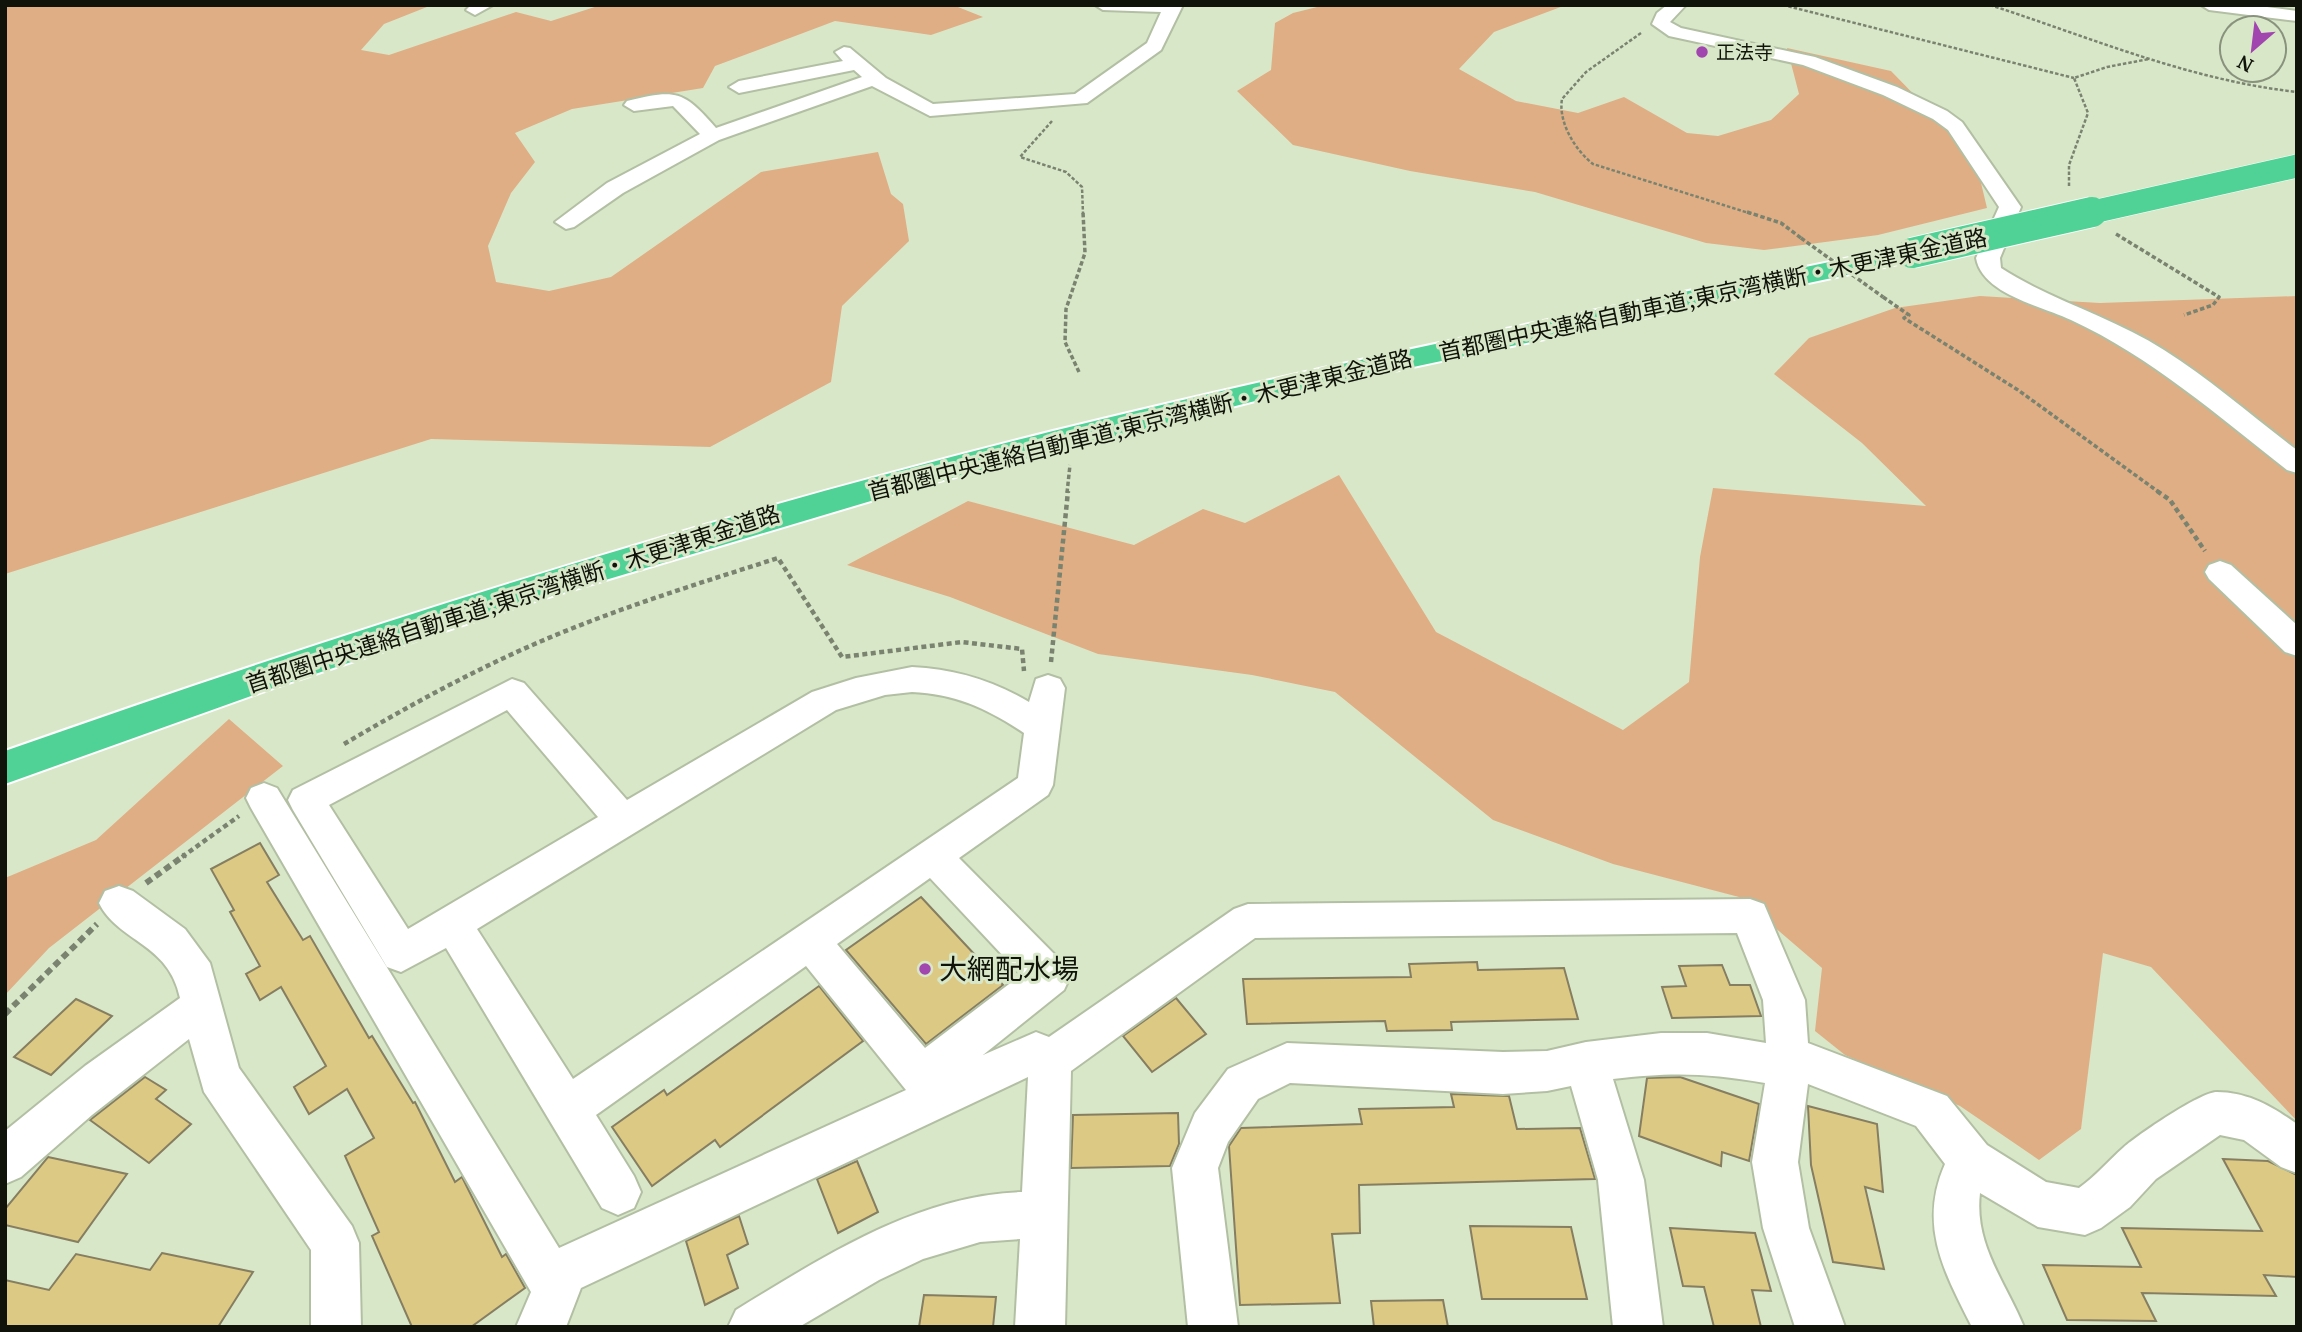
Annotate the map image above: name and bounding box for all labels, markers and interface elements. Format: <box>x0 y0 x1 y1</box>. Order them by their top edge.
north arrow <box>2218 14 2288 84</box>
place label: 正法寺 <box>1716 39 1773 64</box>
marker: 正法寺 <box>1694 44 1710 60</box>
text: N <box>2232 50 2257 79</box>
street label: 首都圏中央連絡自動車道;東京湾横断・木更津東金道路 <box>1436 221 1990 368</box>
street label: 首都圏中央連絡自動車道;東京湾横断・木更津東金道路 <box>865 342 1415 507</box>
street label: 首都圏中央連絡自動車道;東京湾横断・木更津東金道路 <box>242 497 784 700</box>
place label: 大網配水場 <box>939 950 1079 987</box>
marker: 大網配水場 <box>917 961 933 977</box>

